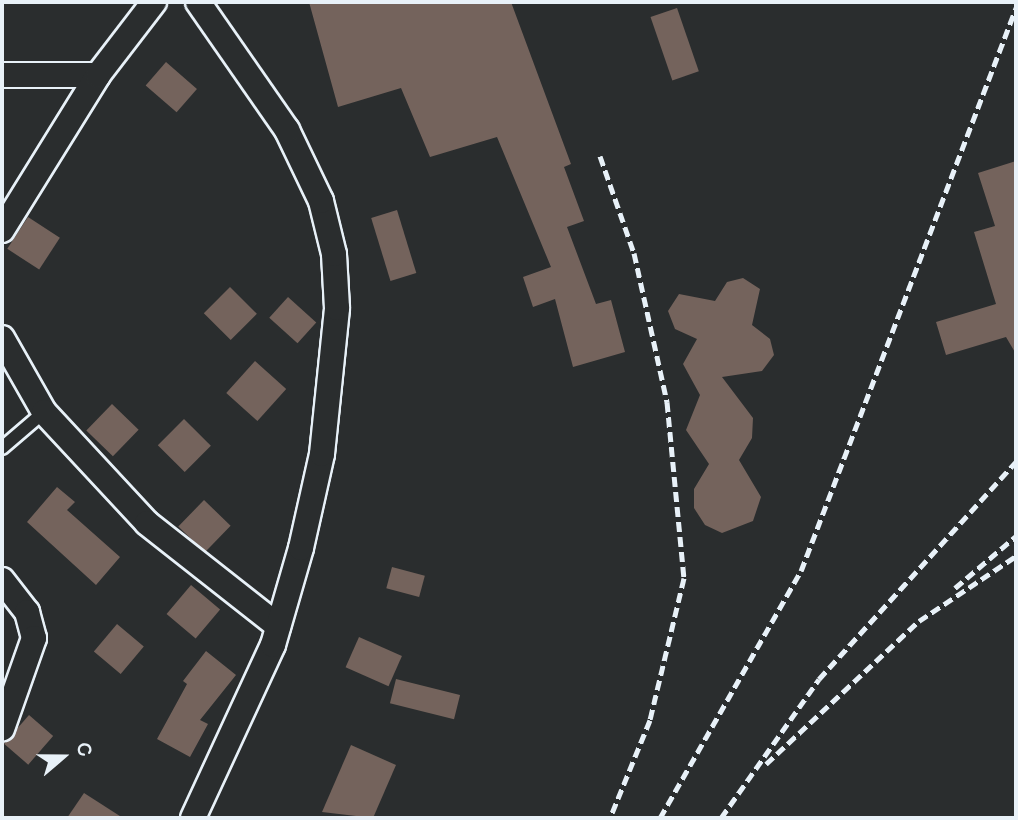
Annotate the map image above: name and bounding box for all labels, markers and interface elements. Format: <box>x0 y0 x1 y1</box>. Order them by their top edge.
north arrow <box>28 722 98 792</box>
text: С <box>70 740 96 760</box>

